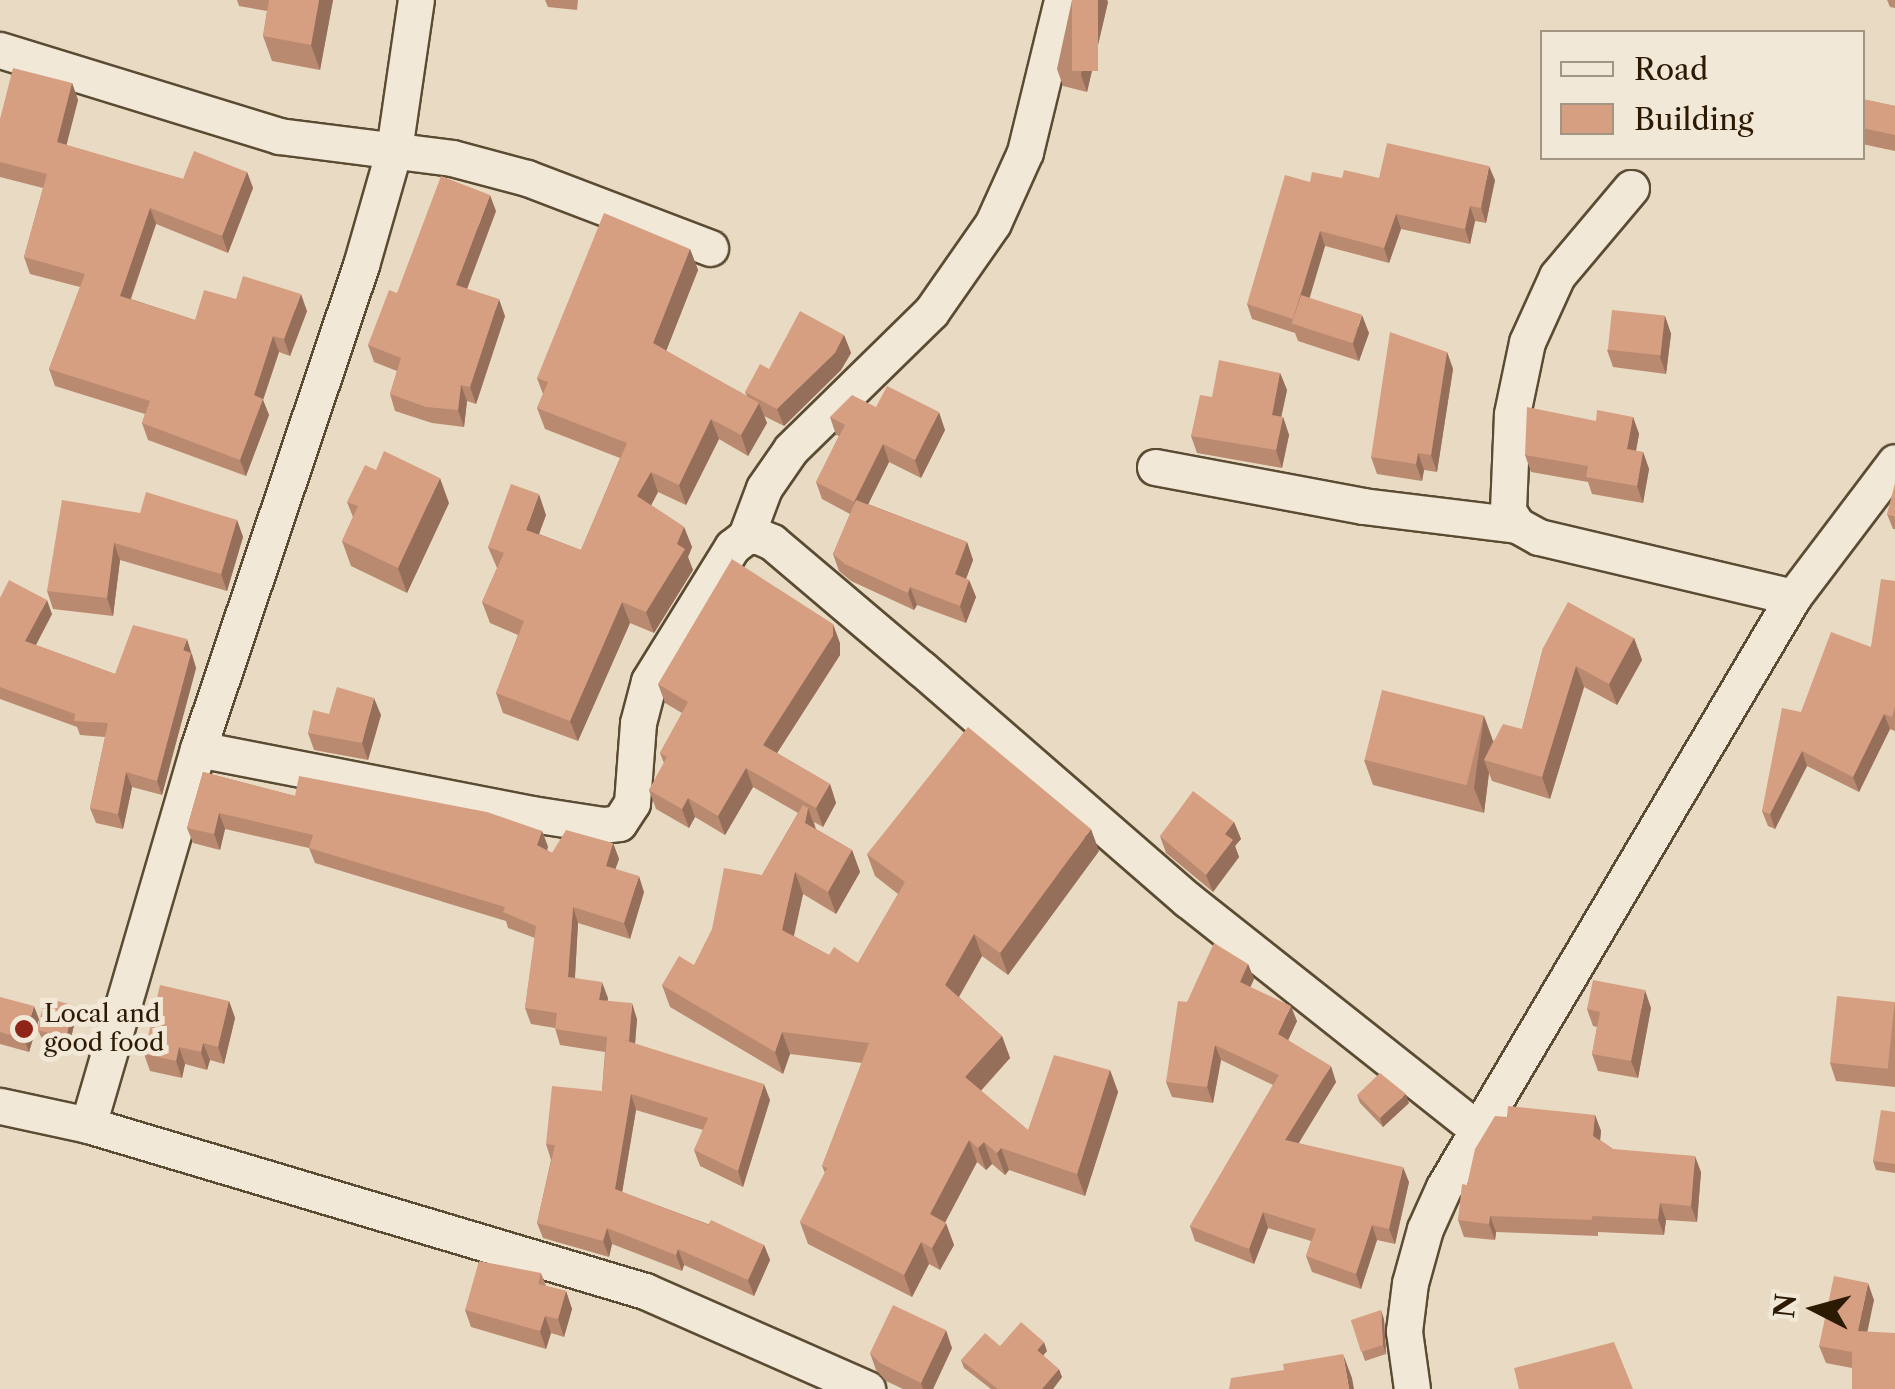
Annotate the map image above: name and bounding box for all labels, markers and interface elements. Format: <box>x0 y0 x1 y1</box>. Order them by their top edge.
legend <box>1540 30 1865 160</box>
text: Road <box>1634 51 1708 88</box>
text: Building <box>1634 101 1754 138</box>
place label: Local and good food <box>44 1000 164 1059</box>
marker: Local and good food <box>13 1018 35 1040</box>
north arrow <box>1765 1259 1865 1359</box>
text: N <box>1767 1292 1803 1320</box>

